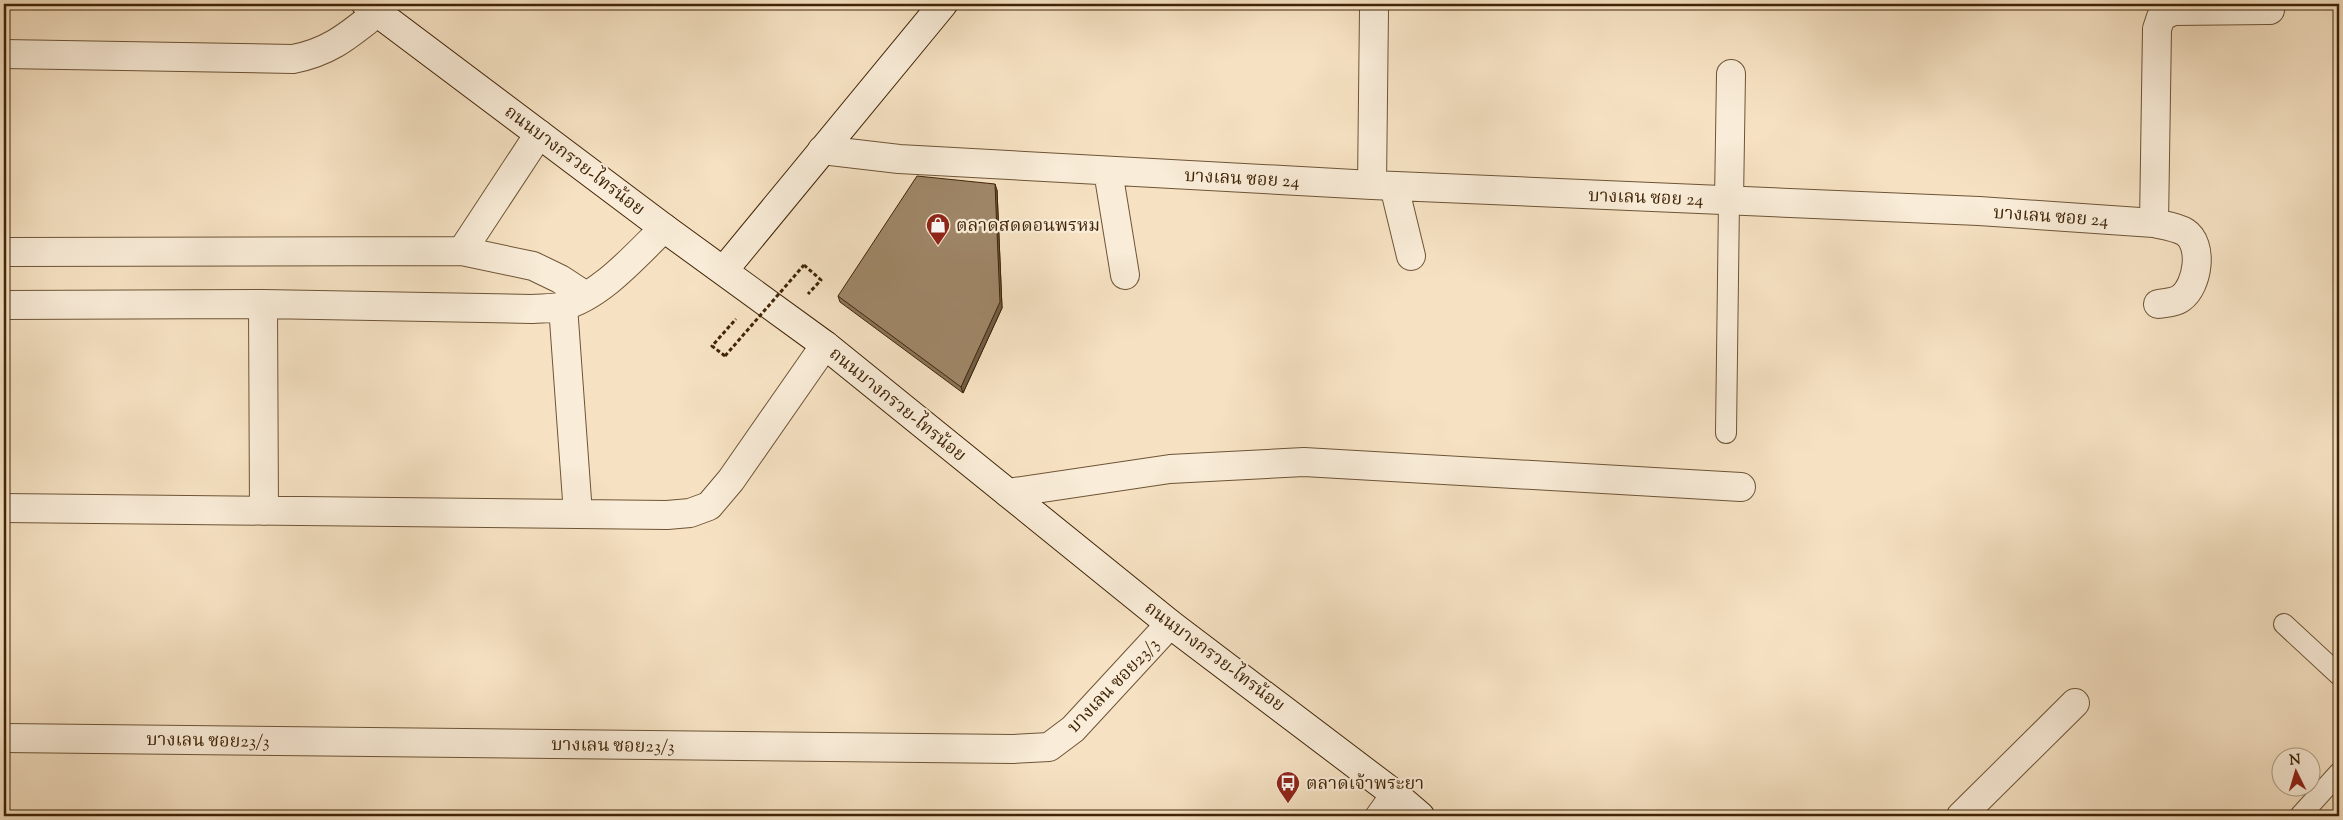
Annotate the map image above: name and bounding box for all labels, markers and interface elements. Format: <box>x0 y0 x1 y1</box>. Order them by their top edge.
street label: ถนนบางกรวย-ไทรน้อย <box>498 99 650 223</box>
street label: บางเลน ซอย 24 <box>1184 164 1300 196</box>
street label: บางเลน ซอย 24 <box>1588 184 1704 214</box>
street label: บางเลน ซอย 24 <box>1992 201 2109 235</box>
shop icon: ตลาดสดดอนพรหม <box>925 212 951 246</box>
place label: ตลาดสดดอนพรหม <box>956 214 1100 240</box>
street label: ถนนบางกรวย-ไทรน้อย <box>823 341 972 469</box>
street label: ถนนบางกรวย-ไทรน้อย <box>1138 595 1290 719</box>
street label: บางเลน ซอย23/3 <box>1062 633 1167 740</box>
street label: บางเลน ซอย23/3 <box>146 728 270 756</box>
street label: บางเลน ซอย23/3 <box>551 733 675 761</box>
north arrow <box>2270 748 2320 798</box>
text: N <box>2289 751 2301 771</box>
bus stop icon: ตลาดเจ้าพระยา <box>1275 770 1301 804</box>
place label: ตลาดเจ้าพระยา <box>1306 772 1424 798</box>

